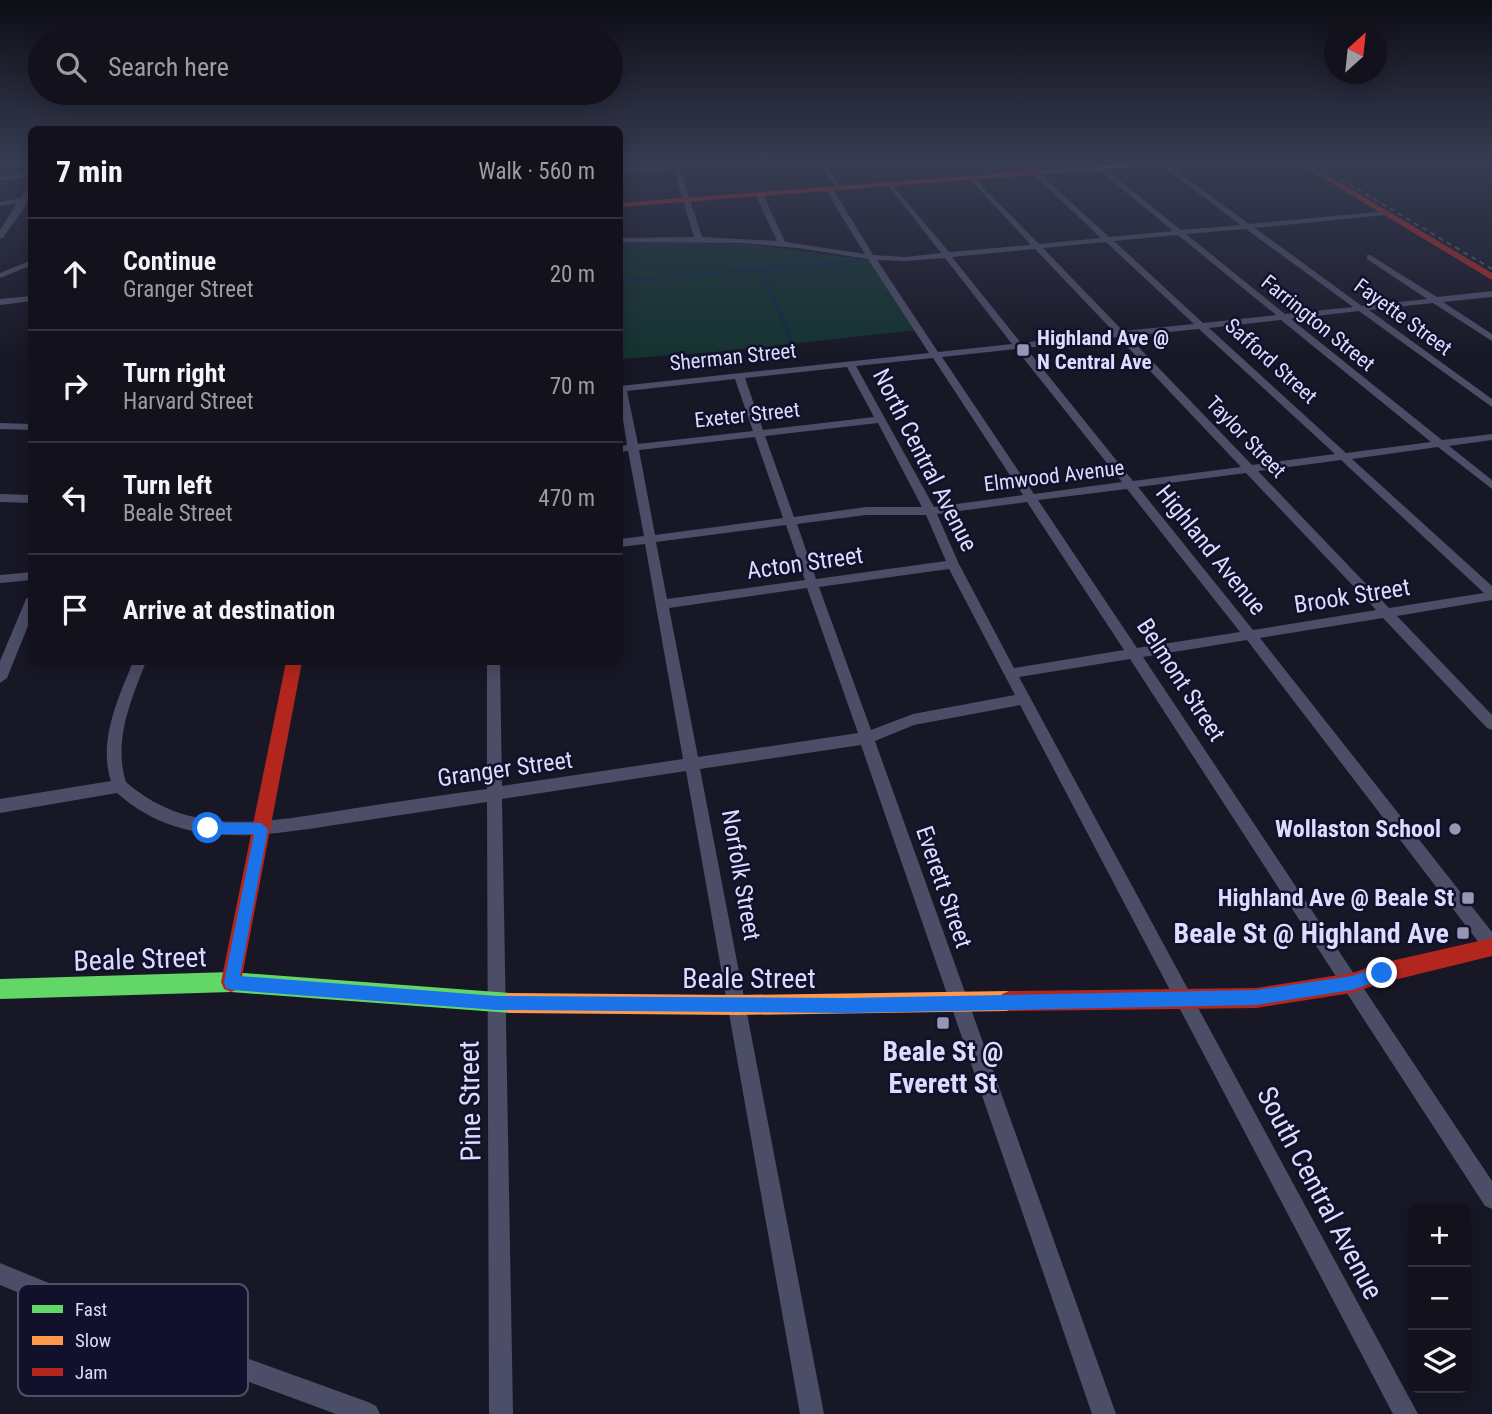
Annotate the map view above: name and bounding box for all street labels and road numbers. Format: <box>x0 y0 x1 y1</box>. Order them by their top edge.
street label: Farrington Street <box>1257 270 1379 376</box>
street label: Fayette Street <box>1350 274 1456 360</box>
street label: Safford Street <box>1220 313 1322 409</box>
street label: Sherman Street <box>668 338 798 376</box>
street label: North Central Avenue <box>867 364 983 556</box>
street label: Taylor Street <box>1201 391 1291 483</box>
street label: Exeter Street <box>693 398 801 432</box>
street label: Elmwood Avenue <box>982 455 1126 497</box>
street label: Highland Avenue <box>1150 479 1272 621</box>
street label: Acton Street <box>745 541 865 585</box>
street label: Brook Street <box>1292 573 1412 619</box>
street label: Belmont Street <box>1131 613 1231 747</box>
street label: Granger Street <box>436 746 574 792</box>
street label: Norfolk Street <box>716 808 766 942</box>
street label: Everett Street <box>910 822 978 952</box>
street label: Beale Street <box>73 940 207 978</box>
street label: Beale Street <box>682 962 816 995</box>
street label: Pine Street <box>452 1040 488 1162</box>
street label: South Central Avenue <box>1250 1081 1390 1305</box>

